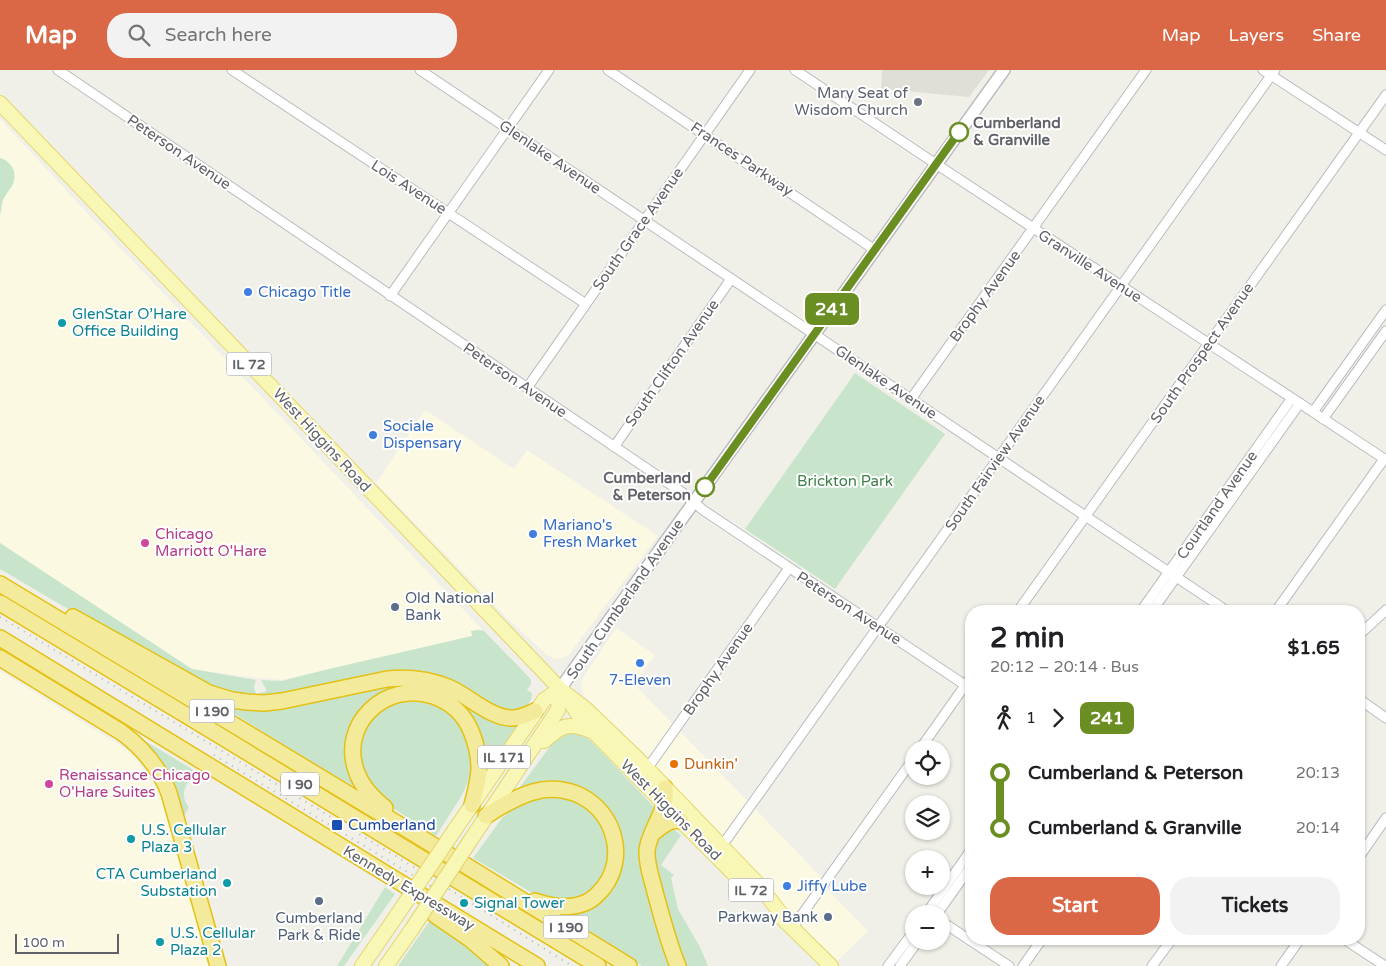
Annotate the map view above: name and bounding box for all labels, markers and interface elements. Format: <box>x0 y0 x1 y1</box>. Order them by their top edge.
search box <box>107 13 457 58</box>
text: Map <box>25 21 77 50</box>
icon: search <box>125 21 153 49</box>
text: Search here <box>165 24 272 46</box>
text: Map <box>1162 24 1201 46</box>
text: Layers <box>1229 24 1284 46</box>
text: Share <box>1312 24 1361 46</box>
place label: Mary Seat of Wisdom Church <box>795 84 908 119</box>
marker: Mary Seat of Wisdom Church <box>912 96 924 108</box>
street label: Peterson Avenue <box>124 111 234 193</box>
place label: Cumberland & Granville <box>973 114 1061 149</box>
street label: Glenlake Avenue <box>496 116 604 198</box>
street label: Frances Parkway <box>687 118 797 200</box>
marker: Cumberland & Granville <box>949 122 969 142</box>
street label: Lois Avenue <box>368 156 450 218</box>
street label: South Grace Avenue <box>589 164 687 294</box>
street label: Granville Avenue <box>1035 226 1145 306</box>
street label: Brophy Avenue <box>946 247 1024 345</box>
street label: South Prospect Avenue <box>1147 279 1257 427</box>
place label: Chicago Title <box>258 283 351 301</box>
marker: Chicago Title <box>242 286 254 298</box>
line badge: 241 <box>803 293 861 325</box>
street label: South Clifton Avenue <box>621 296 723 430</box>
text: 241 <box>815 298 849 320</box>
place label: GlenStar O’Hare Office Building <box>72 305 187 340</box>
marker: GlenStar O’Hare Office Building <box>56 317 68 329</box>
street label: Peterson Avenue <box>460 339 570 421</box>
street label: Glenlake Avenue <box>832 341 940 423</box>
road number: IL 72 <box>226 352 272 376</box>
street label: West Higgins Road <box>269 384 375 496</box>
street label: South Fairview Avenue <box>941 392 1049 534</box>
place label: Sociale Dispensary <box>383 417 462 452</box>
marker: Sociale Dispensary <box>367 429 379 441</box>
street label: Courtland Avenue <box>1173 447 1261 563</box>
place label: Cumberland & Peterson <box>603 469 691 504</box>
park label: Brickton Park <box>797 472 893 490</box>
marker: Cumberland & Peterson <box>695 477 715 497</box>
street label: South Cumberland Avenue <box>563 515 687 683</box>
place label: Mariano's Fresh Market <box>543 516 637 551</box>
place label: Chicago Marriott O'Hare <box>155 525 267 560</box>
marker: Mariano's Fresh Market <box>527 528 539 540</box>
marker: Chicago Marriott O'Hare <box>139 537 151 549</box>
street label: Peterson Avenue <box>793 567 905 649</box>
place label: Old National Bank <box>405 589 494 624</box>
marker: Old National Bank <box>389 601 401 613</box>
street label: Brophy Avenue <box>679 619 757 719</box>
text: 2 min <box>990 621 1065 655</box>
text: $1.65 <box>1288 637 1340 659</box>
marker: 7-Eleven <box>634 657 646 669</box>
text: 20:12 – 20:14 · Bus <box>990 657 1139 677</box>
place label: 7-Eleven <box>609 671 671 689</box>
road number: I 190 <box>190 700 234 722</box>
icon: walk <box>990 704 1018 732</box>
icon: forward <box>1044 704 1072 732</box>
text: 241 <box>1090 707 1124 729</box>
text: 1 <box>1026 708 1036 728</box>
map controls <box>905 740 950 950</box>
button: locate <box>905 740 950 785</box>
road number: IL 171 <box>478 746 530 769</box>
place label: Dunkin' <box>684 755 738 773</box>
street label: West Higgins Road <box>617 756 725 864</box>
marker: Dunkin' <box>668 758 680 770</box>
text: Cumberland & Peterson <box>1028 762 1243 784</box>
text: 20:13 <box>1296 763 1340 783</box>
place label: Renaissance Chicago O'Hare Suites <box>59 766 210 801</box>
road number: I 90 <box>281 772 319 796</box>
marker: Renaissance Chicago O'Hare Suites <box>43 778 55 790</box>
button: layers <box>905 795 950 840</box>
place label: Cumberland <box>348 816 436 834</box>
text: Cumberland & Granville <box>1028 817 1242 839</box>
marker: Cumberland <box>330 818 344 832</box>
text: 20:14 <box>1296 818 1340 838</box>
place label: U.S. Cellular Plaza 3 <box>141 821 227 856</box>
marker: U.S. Cellular Plaza 3 <box>125 833 137 845</box>
street label: Kennedy Expressway <box>340 842 478 934</box>
button: + <box>905 850 950 895</box>
place label: CTA Cumberland Substation <box>96 865 217 900</box>
marker: CTA Cumberland Substation <box>221 877 233 889</box>
place label: Jiffy Lube <box>797 877 867 895</box>
button: Start <box>990 877 1160 935</box>
button: Tickets <box>1170 877 1340 935</box>
road number: IL 72 <box>728 878 774 902</box>
marker: Jiffy Lube <box>781 880 793 892</box>
place label: Signal Tower <box>474 894 565 912</box>
marker: Cumberland Park & Ride <box>313 895 325 907</box>
marker: Signal Tower <box>458 897 470 909</box>
button: − <box>905 905 950 950</box>
place label: Parkway Bank <box>718 908 818 926</box>
place label: Cumberland Park & Ride <box>275 909 363 944</box>
marker: Parkway Bank <box>822 911 834 923</box>
road number: I 190 <box>544 916 588 939</box>
place label: U.S. Cellular Plaza 2 <box>170 924 256 959</box>
scale bar <box>15 931 119 954</box>
text: 100 m <box>22 934 65 951</box>
marker: U.S. Cellular Plaza 2 <box>154 936 166 948</box>

